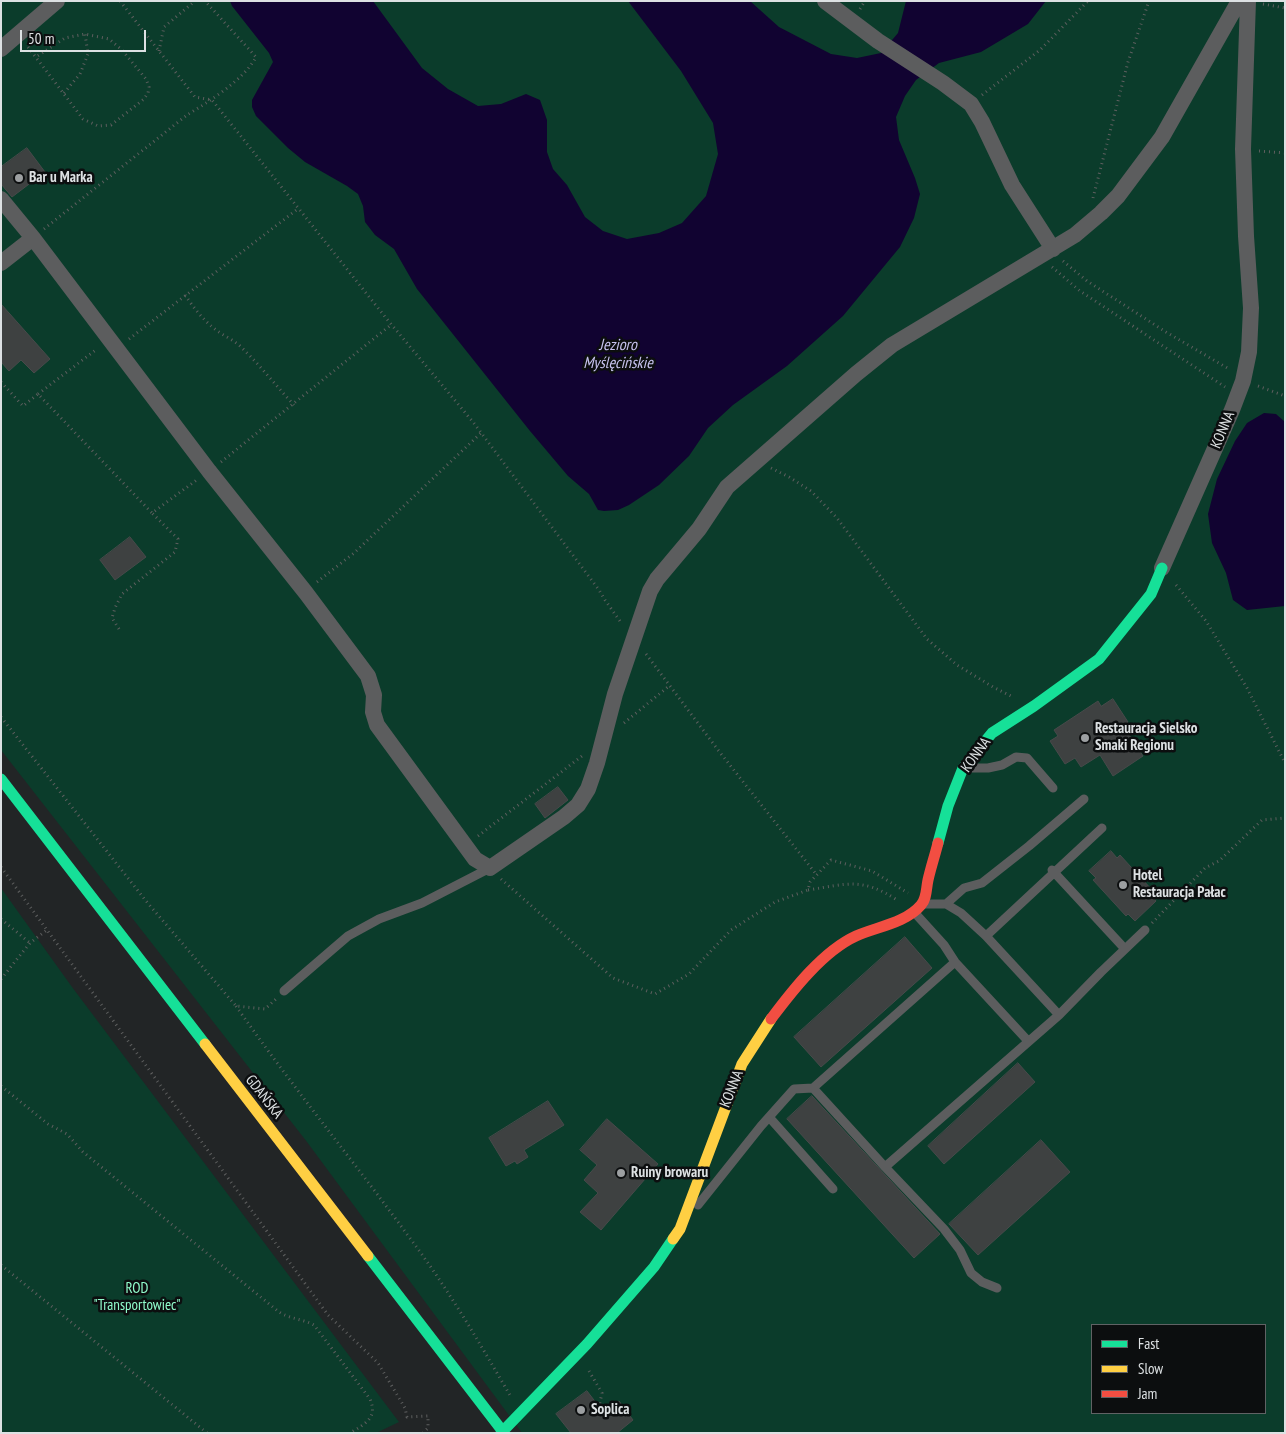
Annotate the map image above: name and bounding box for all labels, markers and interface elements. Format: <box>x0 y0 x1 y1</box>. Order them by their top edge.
scale bar <box>22 20 149 52</box>
text: 50 m <box>28 29 54 48</box>
place label: Bar u Marka <box>29 169 93 187</box>
marker: Bar u Marka <box>13 172 25 184</box>
water label: Jezioro Myślęcińskie <box>583 335 653 373</box>
street label: KONNA <box>1207 409 1239 451</box>
place label: Restauracja Sielsko Smaki Regionu <box>1095 720 1197 755</box>
marker: Restauracja Sielsko Smaki Regionu <box>1079 732 1091 744</box>
street label: KONNA <box>957 734 995 776</box>
place label: Hotel Restauracja Pałac <box>1133 867 1226 902</box>
marker: Hotel Restauracja Pałac <box>1117 879 1129 891</box>
street label: KONNA <box>716 1068 748 1110</box>
street label: GDAŃSKA <box>241 1072 287 1122</box>
place label: Ruiny browaru <box>631 1164 708 1182</box>
marker: Ruiny browaru <box>615 1167 627 1179</box>
park label: ROD "Transportowiec" <box>93 1280 181 1315</box>
legend <box>1091 1324 1266 1414</box>
text: Fast <box>1138 1334 1159 1353</box>
text: Slow <box>1138 1359 1163 1378</box>
text: Jam <box>1138 1384 1157 1403</box>
place label: Soplica <box>591 1401 629 1419</box>
marker: Soplica <box>575 1404 587 1416</box>

